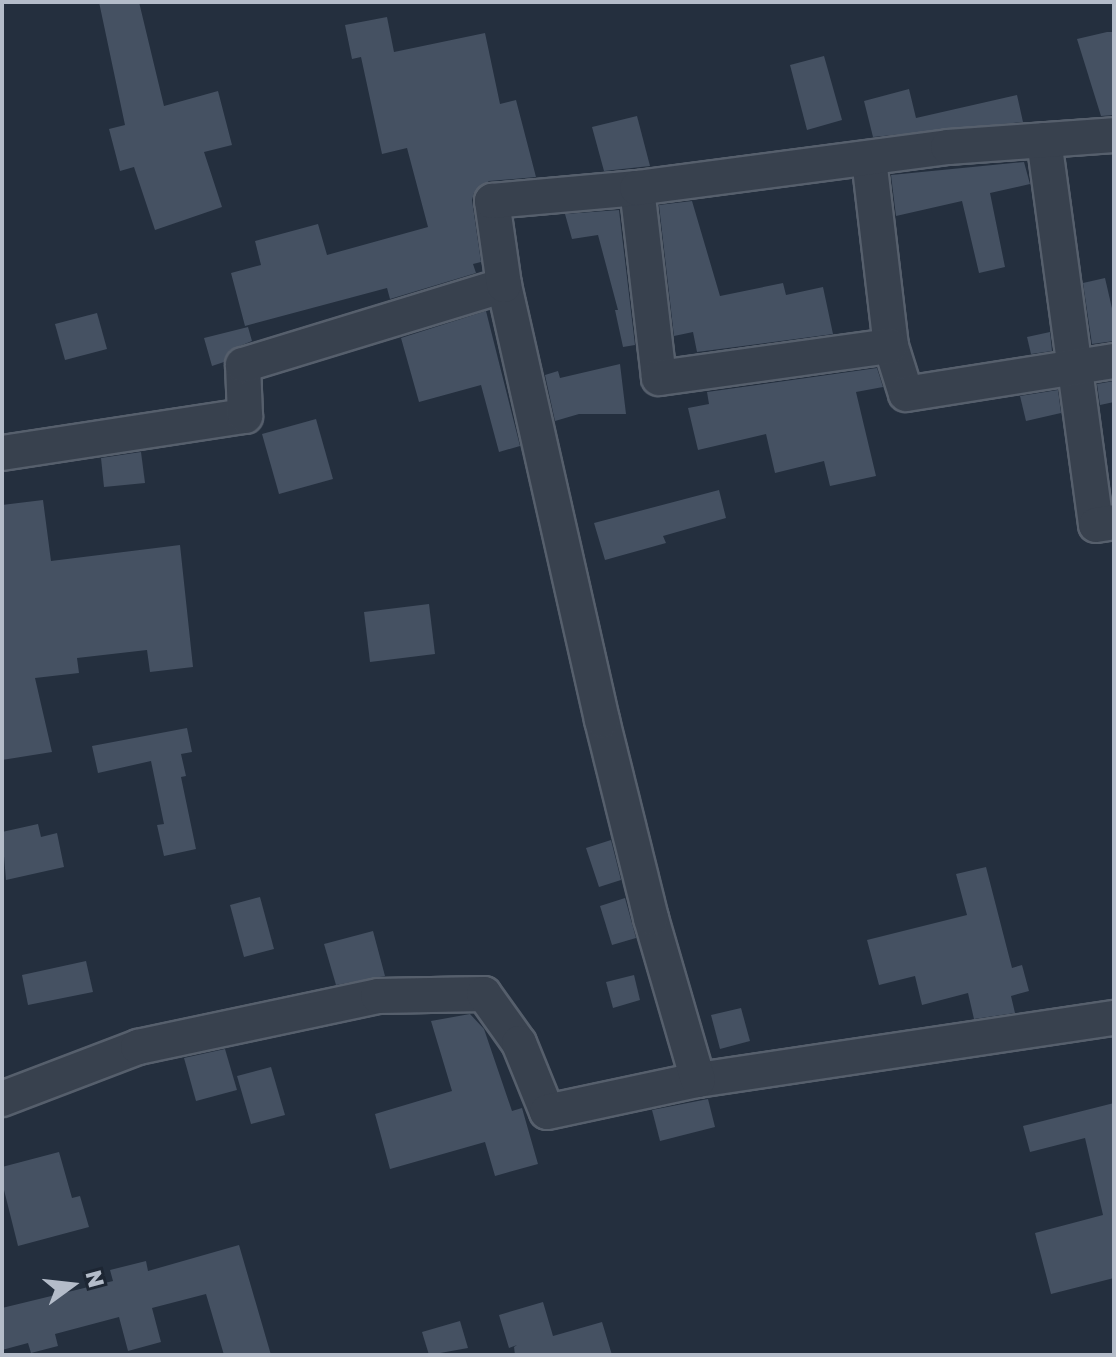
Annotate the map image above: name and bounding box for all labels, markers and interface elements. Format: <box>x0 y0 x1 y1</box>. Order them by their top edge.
north arrow <box>32 1245 112 1325</box>
text: N <box>80 1267 111 1290</box>

